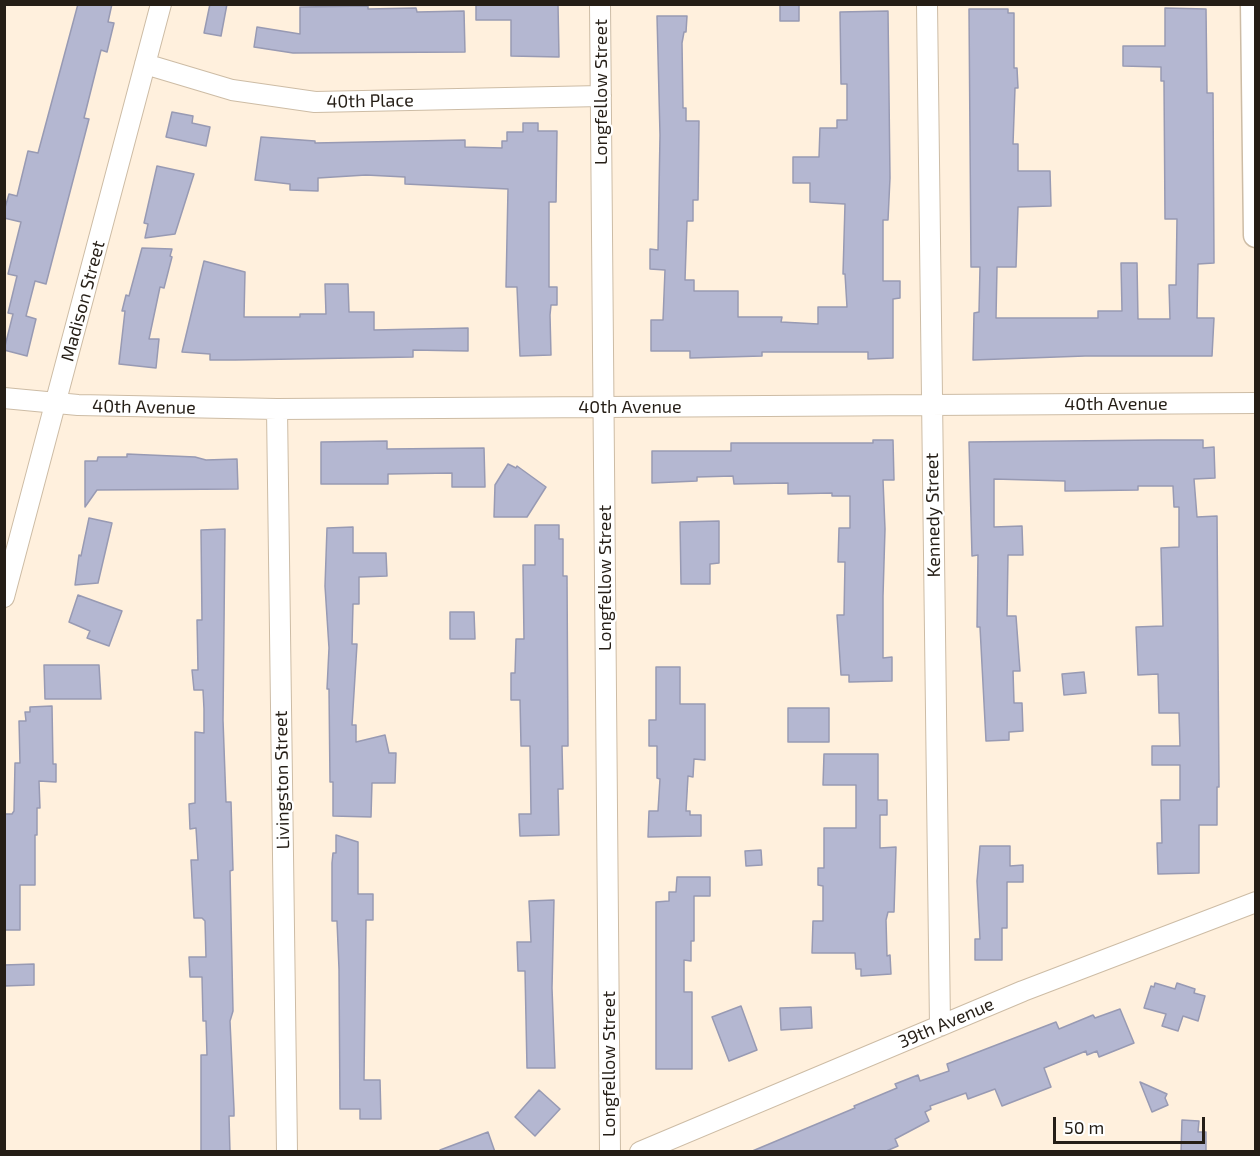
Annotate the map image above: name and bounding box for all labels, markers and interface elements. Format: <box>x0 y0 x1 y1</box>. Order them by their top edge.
street label: Longfellow Street <box>590 19 612 165</box>
street label: 40th Place <box>326 89 414 113</box>
street label: Madison Street <box>56 238 110 364</box>
street label: 40th Avenue <box>1064 393 1168 415</box>
street label: 40th Avenue <box>92 395 196 419</box>
street label: 40th Avenue <box>578 396 682 418</box>
street label: Kennedy Street <box>921 453 945 577</box>
street label: Longfellow Street <box>594 505 616 651</box>
street label: Livingston Street <box>270 710 294 850</box>
street label: Longfellow Street <box>598 991 620 1137</box>
street label: 39th Avenue <box>895 993 997 1053</box>
scale bar <box>1056 1105 1208 1143</box>
text: 50 m <box>1064 1116 1104 1138</box>

